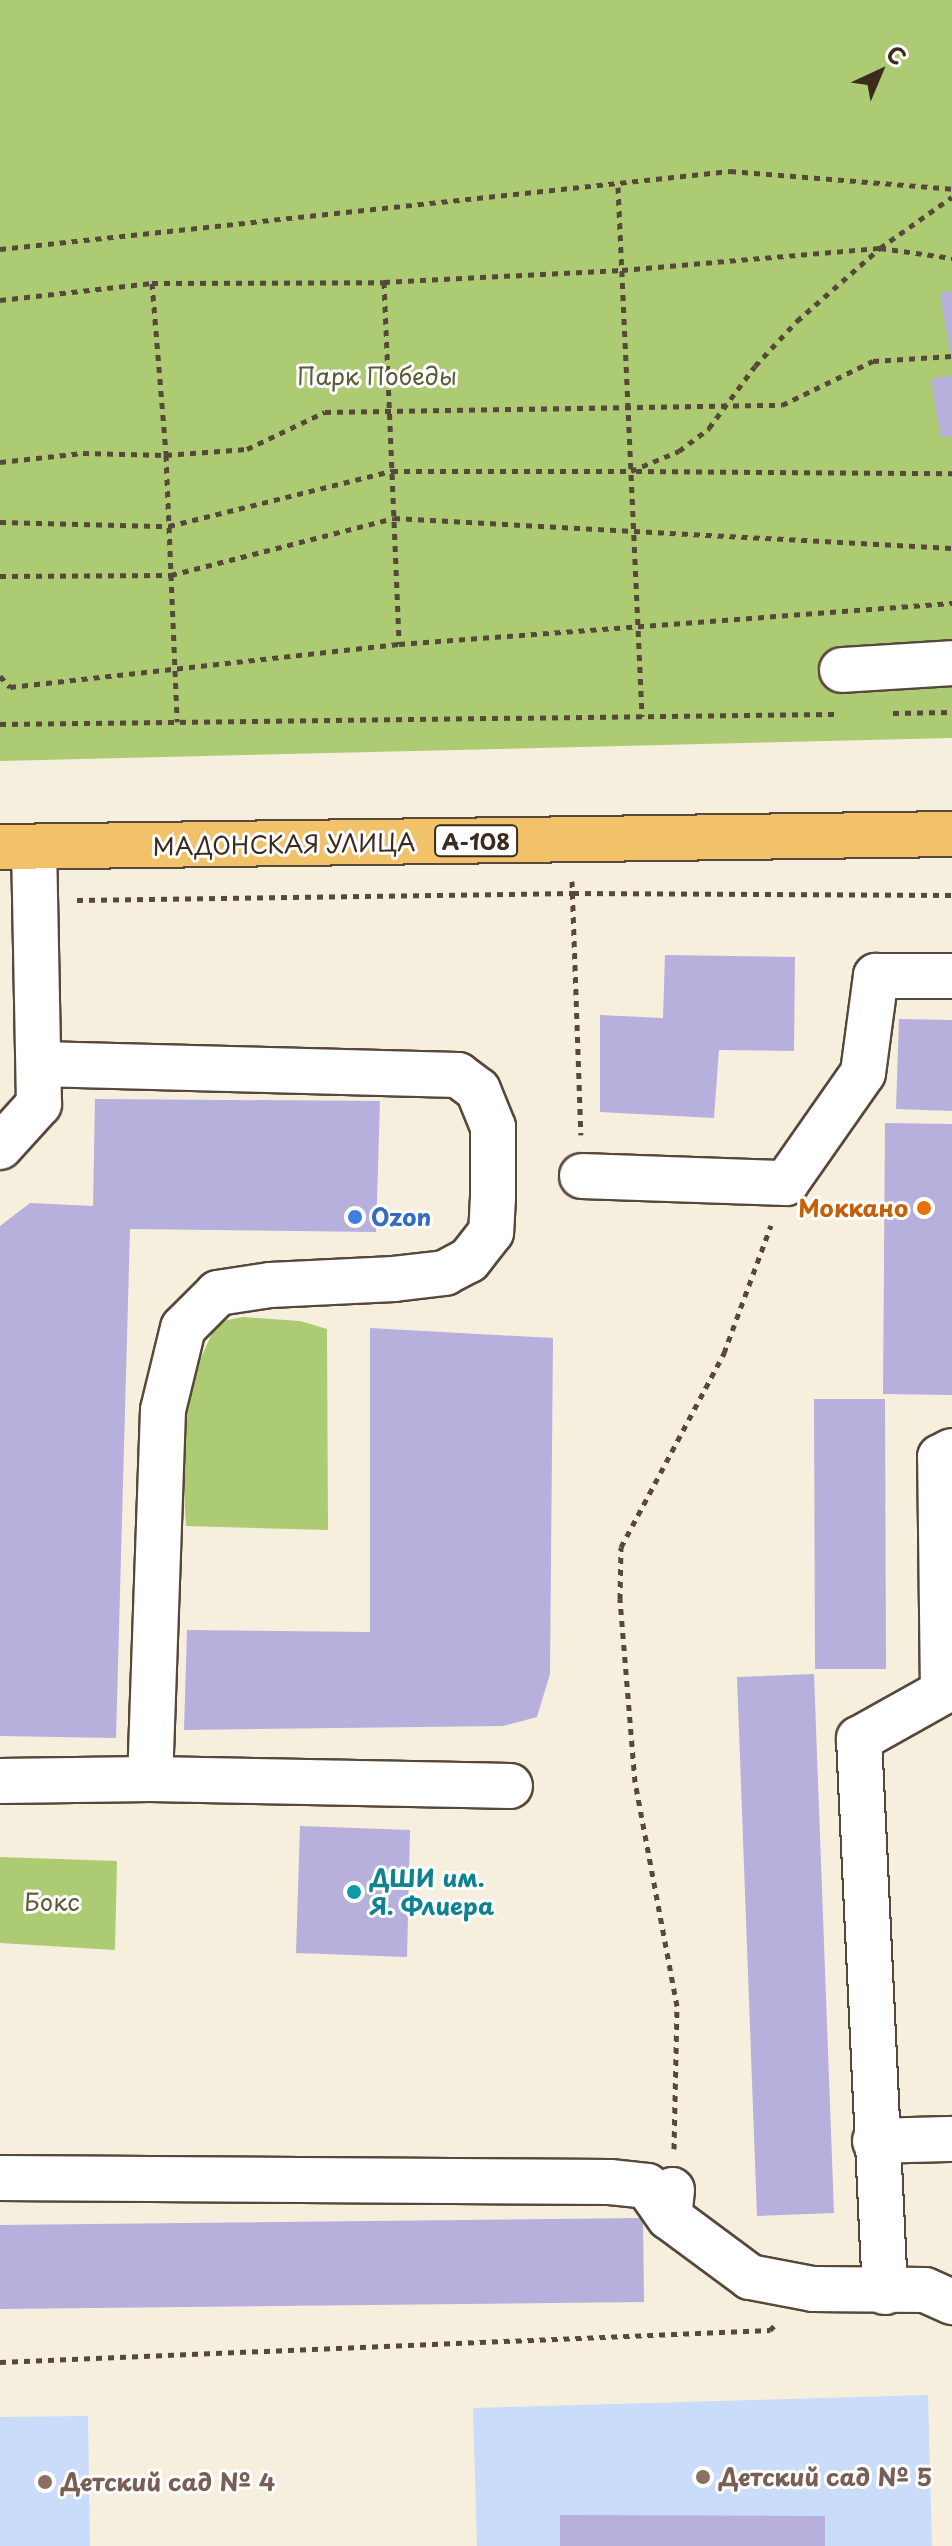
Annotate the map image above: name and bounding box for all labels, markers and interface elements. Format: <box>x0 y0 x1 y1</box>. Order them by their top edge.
north arrow <box>840 32 920 112</box>
text: С <box>880 37 914 72</box>
park label: Парк Победы <box>297 362 457 390</box>
road number: А-108 <box>434 823 518 859</box>
street label: МАДОНСКАЯ УЛИЦА <box>152 827 416 861</box>
place label: Моккано <box>798 1194 908 1222</box>
marker: Моккано <box>915 1199 933 1217</box>
place label: Ozon <box>371 1203 431 1231</box>
marker: Ozon <box>346 1208 364 1226</box>
place label: ДШИ им. Я. Флиера <box>370 1864 495 1920</box>
marker: ДШИ им. Я. Флиера <box>345 1883 363 1901</box>
park label: Бокс <box>24 1888 80 1916</box>
place label: Детский сад № 5 <box>719 2463 933 2491</box>
place label: Детский сад № 4 <box>61 2468 276 2496</box>
marker: Детский сад № 5 <box>694 2468 712 2486</box>
marker: Детский сад № 4 <box>36 2473 54 2491</box>

